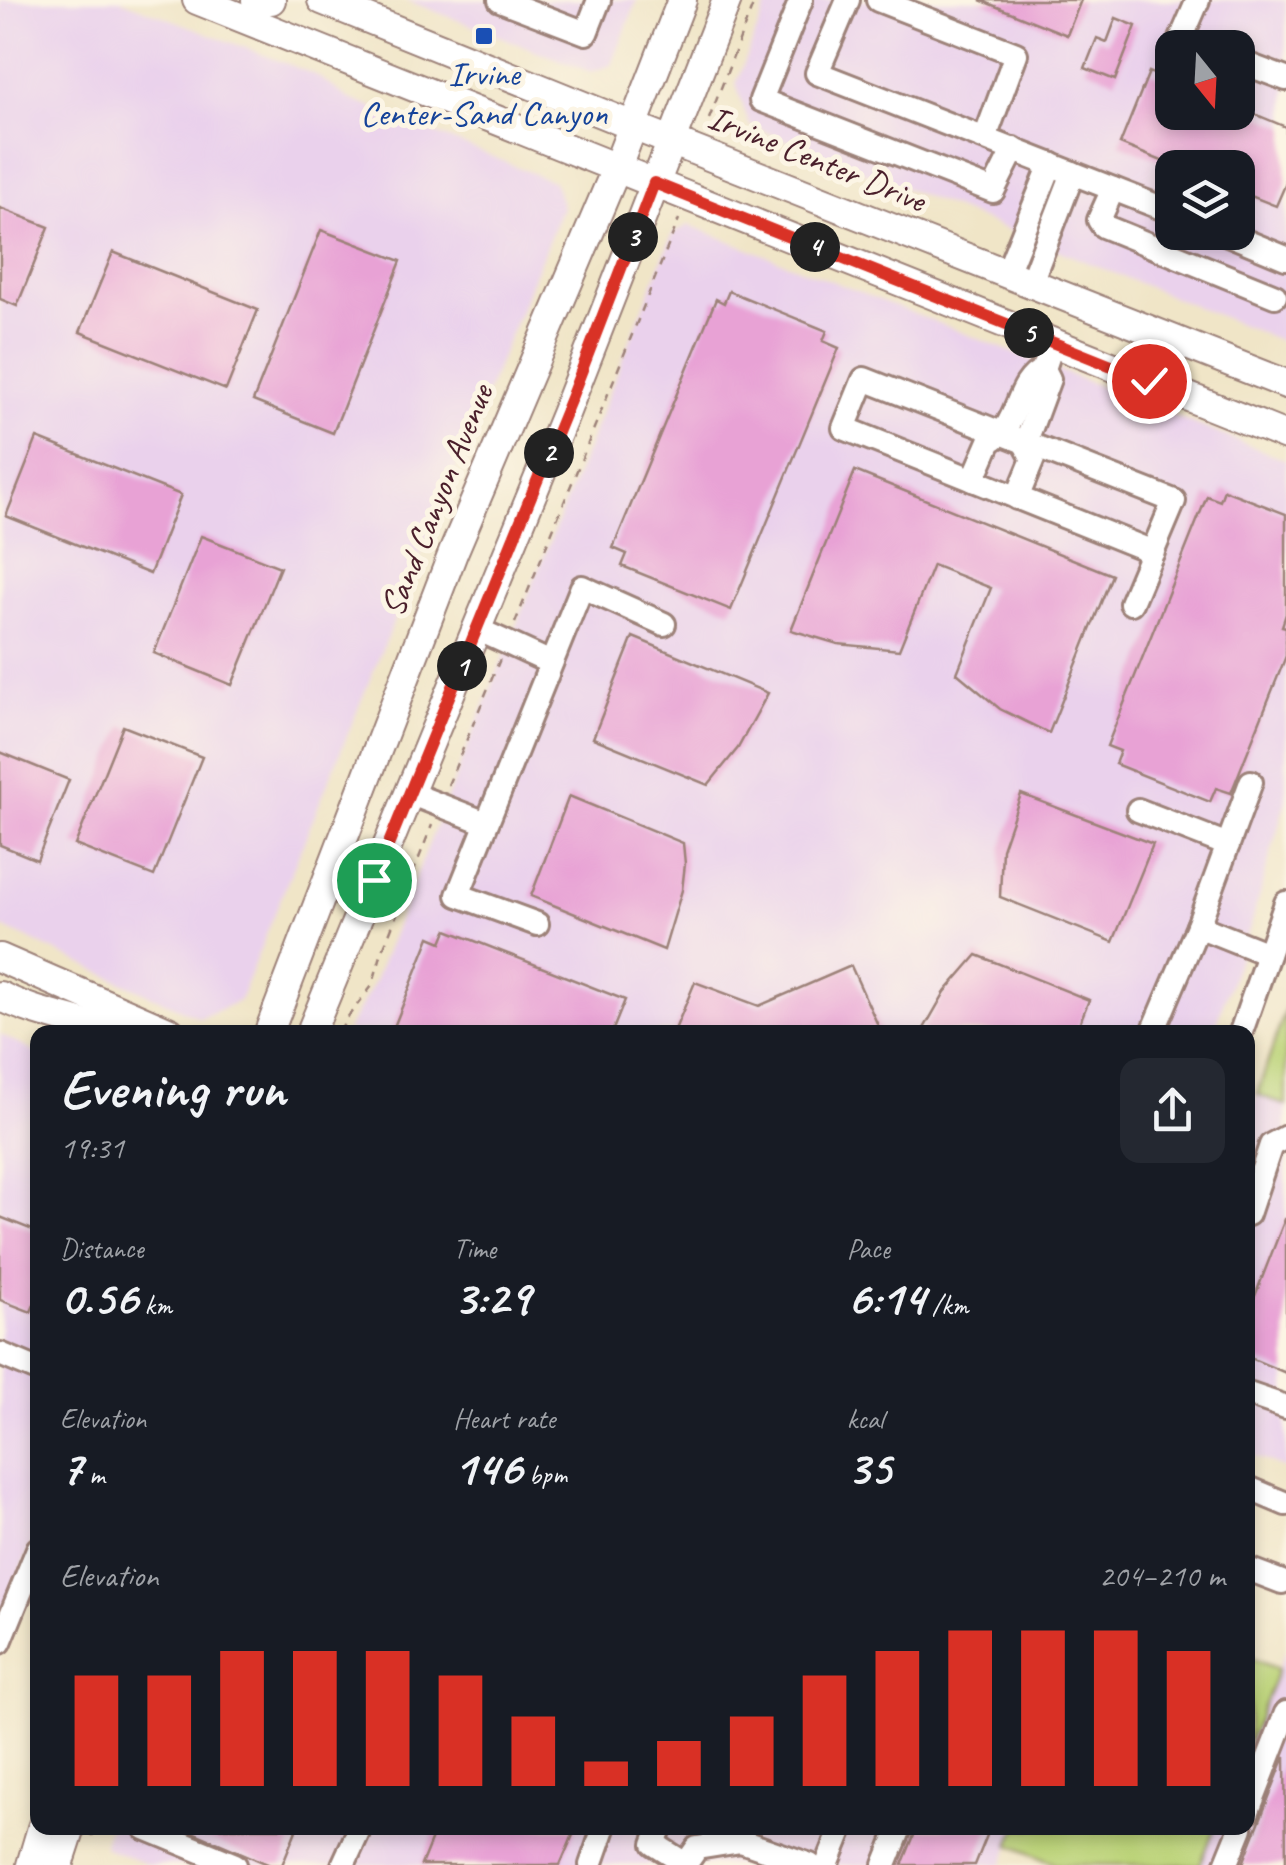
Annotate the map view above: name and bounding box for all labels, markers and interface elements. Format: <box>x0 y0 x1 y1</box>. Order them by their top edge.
marker: Irvine Center-Sand Canyon <box>473 25 495 47</box>
north arrow <box>1155 30 1255 130</box>
map controls <box>1155 30 1255 250</box>
place label: Irvine Center-Sand Canyon <box>360 51 608 136</box>
street label: Irvine Center Drive <box>702 94 934 223</box>
button: layers <box>1155 150 1255 250</box>
pin: 3 <box>608 212 658 262</box>
text: 3 <box>627 219 639 254</box>
pin: 4 <box>790 222 840 272</box>
text: 4 <box>809 229 821 264</box>
pin: 5 <box>1004 308 1054 358</box>
text: 5 <box>1023 315 1035 350</box>
pin <box>1107 339 1192 424</box>
icon: check <box>1122 354 1177 409</box>
street label: Sand Canyon Avenue <box>370 375 504 623</box>
pin: 2 <box>524 428 574 478</box>
text: 2 <box>543 435 555 470</box>
pin: 1 <box>437 641 487 691</box>
text: 1 <box>456 648 468 683</box>
pin <box>332 838 417 923</box>
icon: arrive <box>347 853 402 908</box>
text: Evening run <box>60 1054 285 1124</box>
button: share <box>1120 1058 1225 1163</box>
text: 19:31 <box>60 1127 124 1168</box>
text: Distance <box>60 1231 144 1266</box>
text: Time <box>453 1231 496 1266</box>
text: Pace <box>847 1231 890 1266</box>
text: 0.56 <box>60 1266 138 1329</box>
text: 3:29 <box>453 1266 530 1329</box>
text: 6:14 <box>847 1266 925 1329</box>
text: km <box>138 1287 172 1322</box>
text: /km <box>925 1287 968 1322</box>
text: Elevation <box>60 1401 146 1436</box>
text: Heart rate <box>453 1401 555 1436</box>
text: kcal <box>847 1401 884 1436</box>
text: 7 <box>60 1436 82 1499</box>
text: 146 <box>453 1436 522 1499</box>
text: 35 <box>847 1436 891 1499</box>
text: m <box>82 1457 105 1492</box>
text: bpm <box>522 1457 567 1492</box>
text: Elevation <box>60 1555 158 1596</box>
text: 204–210 m <box>1099 1555 1225 1596</box>

